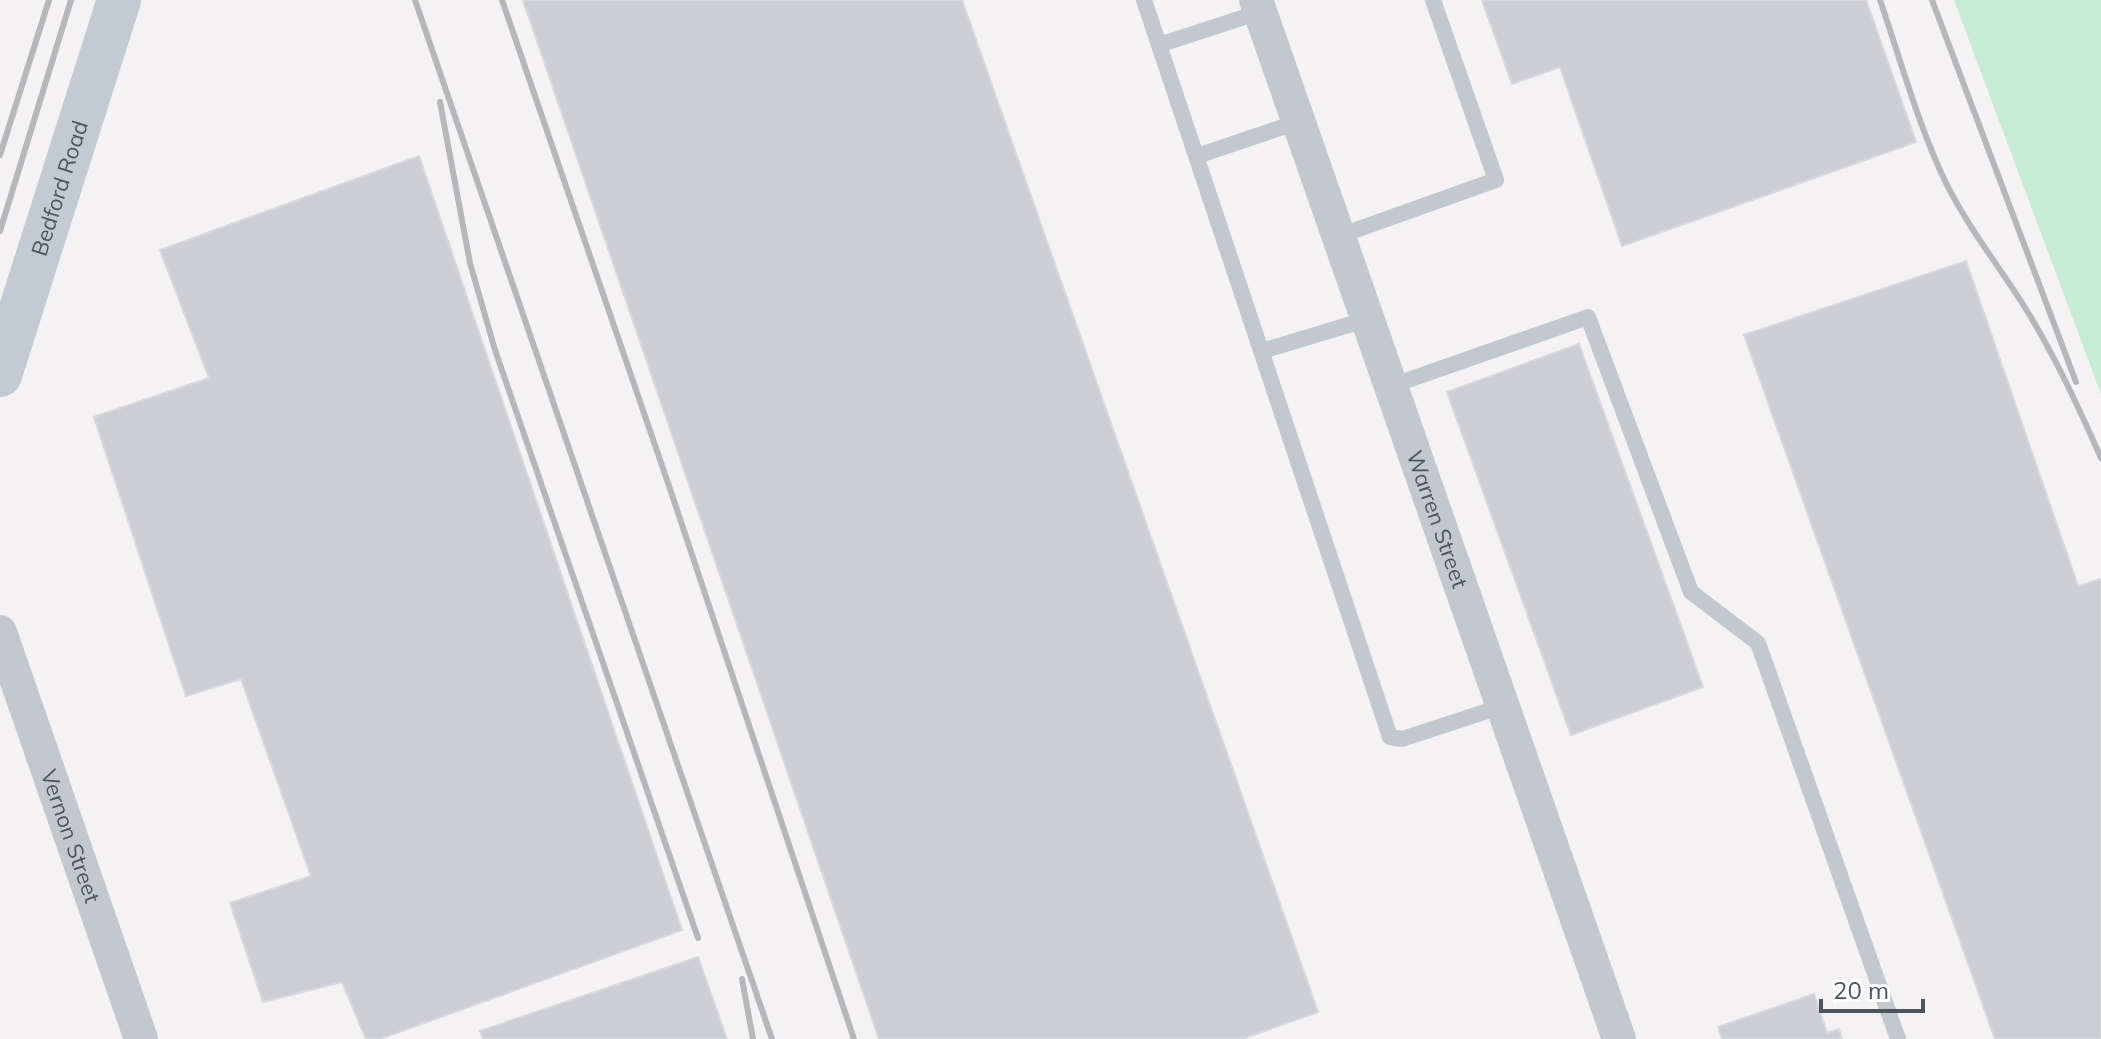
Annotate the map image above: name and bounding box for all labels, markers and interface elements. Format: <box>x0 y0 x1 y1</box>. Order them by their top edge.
street label: Bedford Road <box>25 117 94 259</box>
street label: Warren Street <box>1400 447 1474 592</box>
street label: Vernon Street <box>35 766 107 907</box>
scale bar <box>1821 963 1923 1013</box>
text: 20 m <box>1833 975 1889 1005</box>

